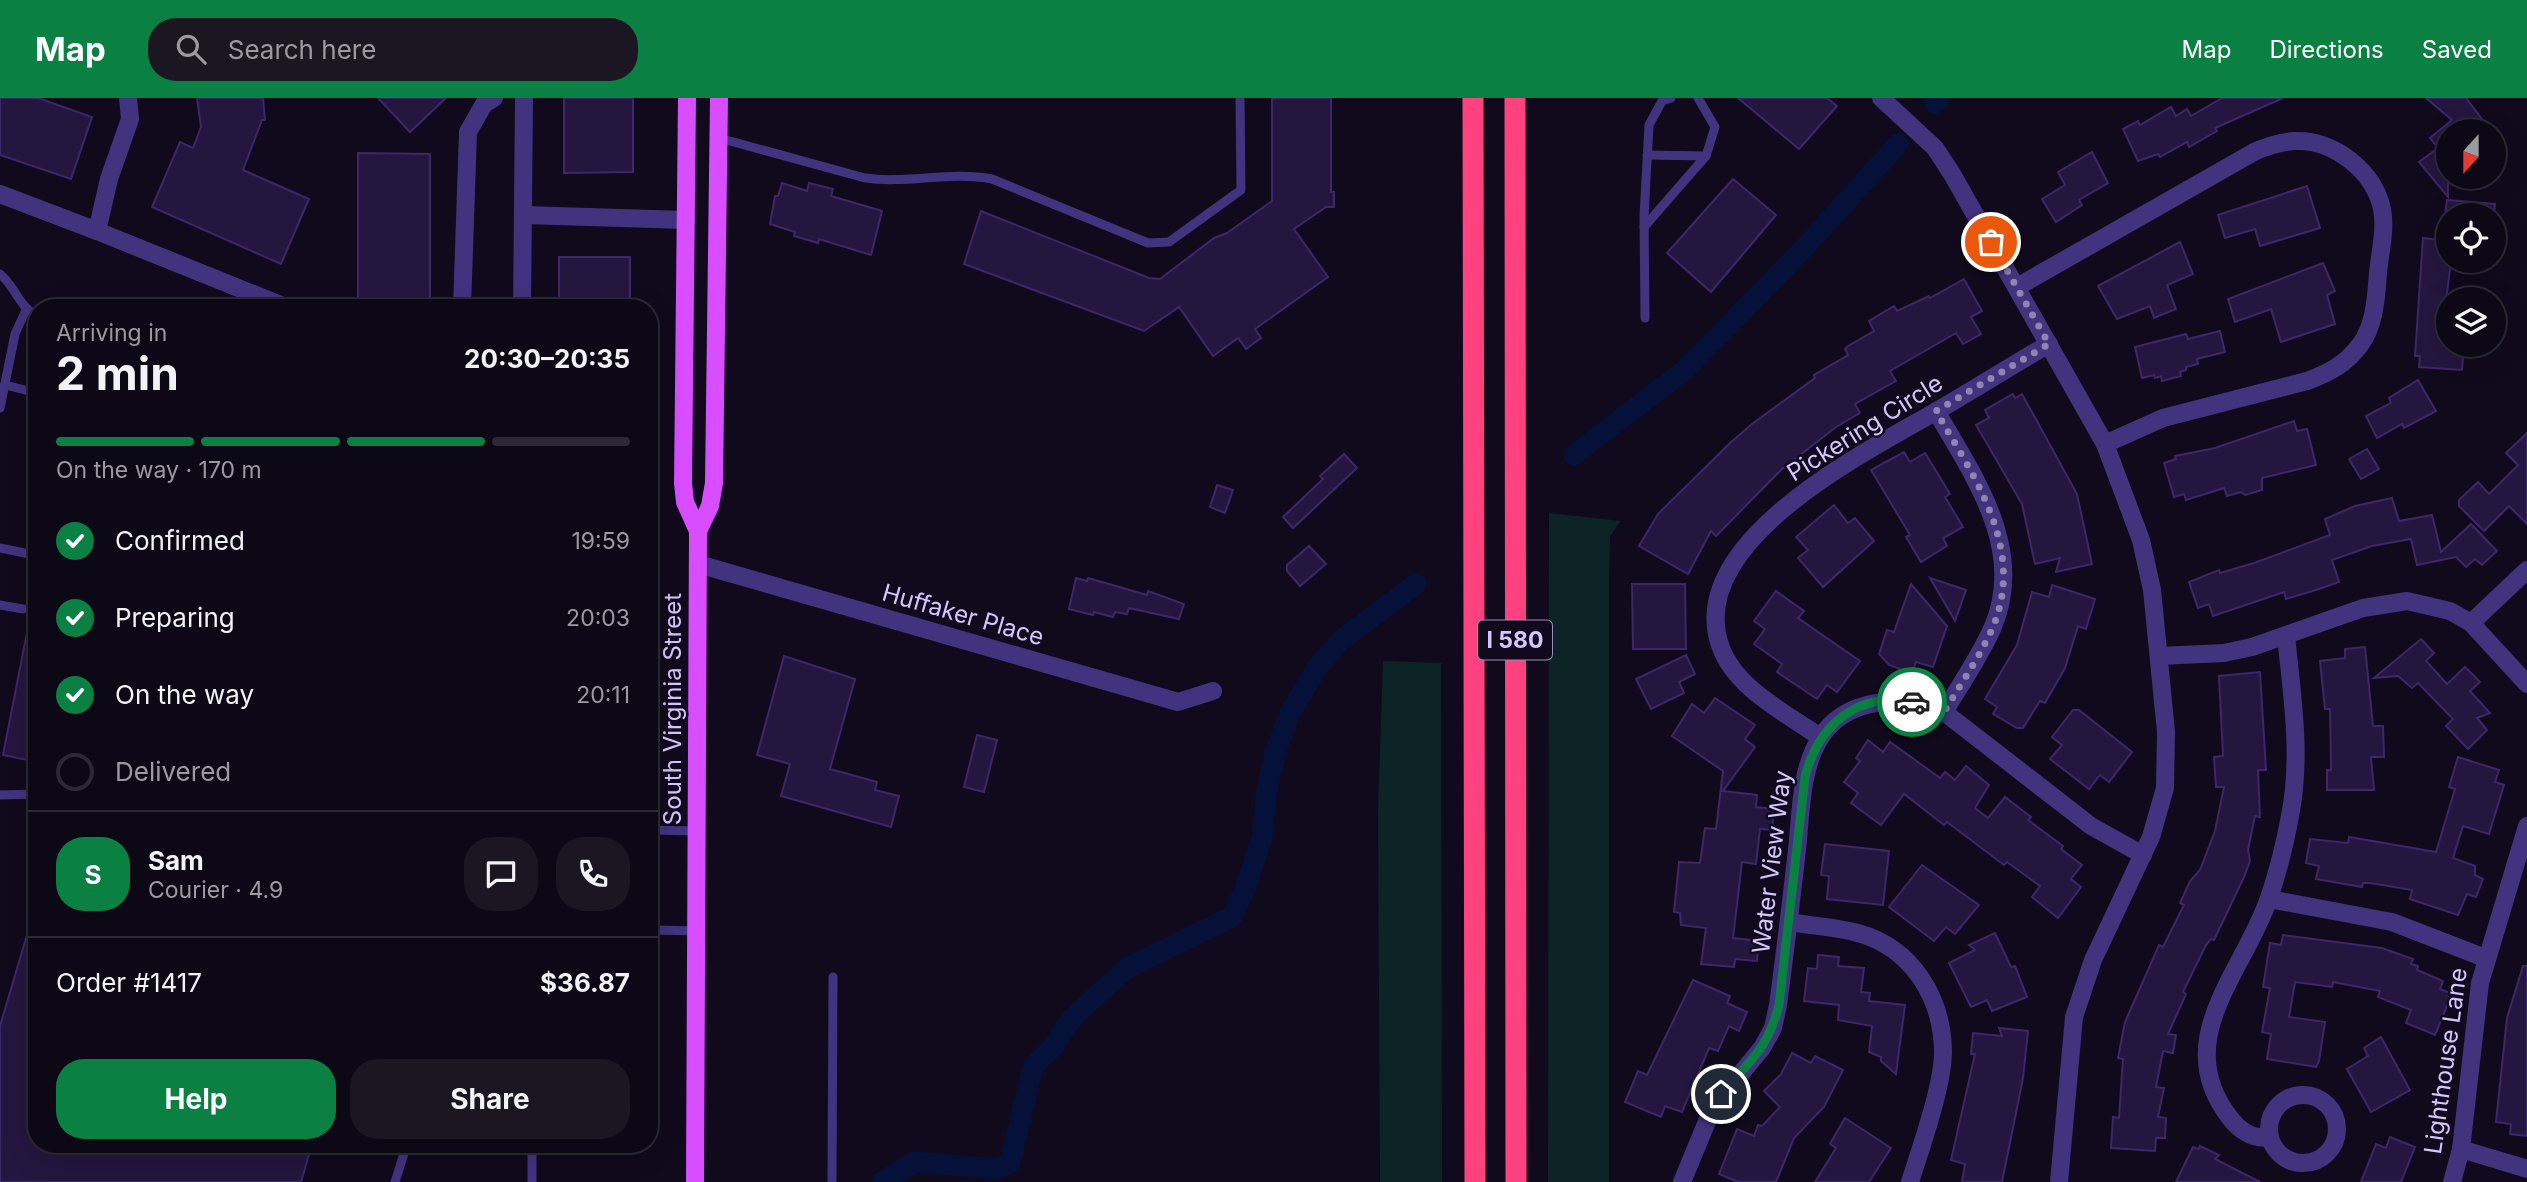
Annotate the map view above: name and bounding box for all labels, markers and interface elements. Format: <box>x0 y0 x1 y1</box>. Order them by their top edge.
search box <box>148 18 638 81</box>
text: Map <box>35 29 106 69</box>
icon: search <box>172 30 210 68</box>
text: Search here <box>228 34 376 65</box>
text: Map <box>2182 35 2231 64</box>
text: Directions <box>2269 35 2384 64</box>
text: Saved <box>2422 35 2492 64</box>
north arrow <box>2436 119 2506 189</box>
map controls <box>2436 119 2506 357</box>
button: locate <box>2436 203 2506 273</box>
pin <box>1961 212 2021 272</box>
icon: bag <box>1972 223 2010 261</box>
button: layers <box>2436 287 2506 357</box>
text: Arriving in <box>56 319 167 347</box>
text: 20:30–20:35 <box>464 343 630 374</box>
text: 2 min <box>56 345 179 401</box>
street label: Pickering Circle <box>1782 368 1948 487</box>
text: On the way · 170 m <box>56 456 262 484</box>
icon: check <box>56 522 94 560</box>
text: Confirmed <box>115 525 245 556</box>
text: 19:59 <box>572 527 630 555</box>
street label: Huffaker Place <box>879 578 1047 651</box>
street label: South Virginia Street <box>658 593 687 825</box>
icon: check <box>56 599 94 637</box>
text: Preparing <box>115 602 235 633</box>
text: 20:03 <box>566 604 630 632</box>
road number: I 580 <box>1478 620 1552 660</box>
courier <box>1877 667 1947 737</box>
icon: check <box>56 676 94 714</box>
text: On the way <box>115 679 254 710</box>
text: 20:11 <box>576 681 630 709</box>
icon: car <box>1893 683 1931 721</box>
text: Delivered <box>115 756 231 787</box>
street label: Water View Way <box>1746 769 1797 955</box>
button: chat <box>464 837 538 911</box>
button: phone <box>556 837 630 911</box>
text: Sam <box>148 845 204 876</box>
text: S <box>84 859 102 890</box>
text: Courier · 4.9 <box>148 876 283 904</box>
street label: Lighthouse Lane <box>2418 966 2473 1156</box>
text: Order #1417 <box>56 967 202 998</box>
text: $36.87 <box>540 967 630 998</box>
button: Help <box>56 1059 336 1139</box>
button: Share <box>350 1059 630 1139</box>
pin <box>1691 1064 1751 1124</box>
icon: home <box>1702 1075 1740 1113</box>

